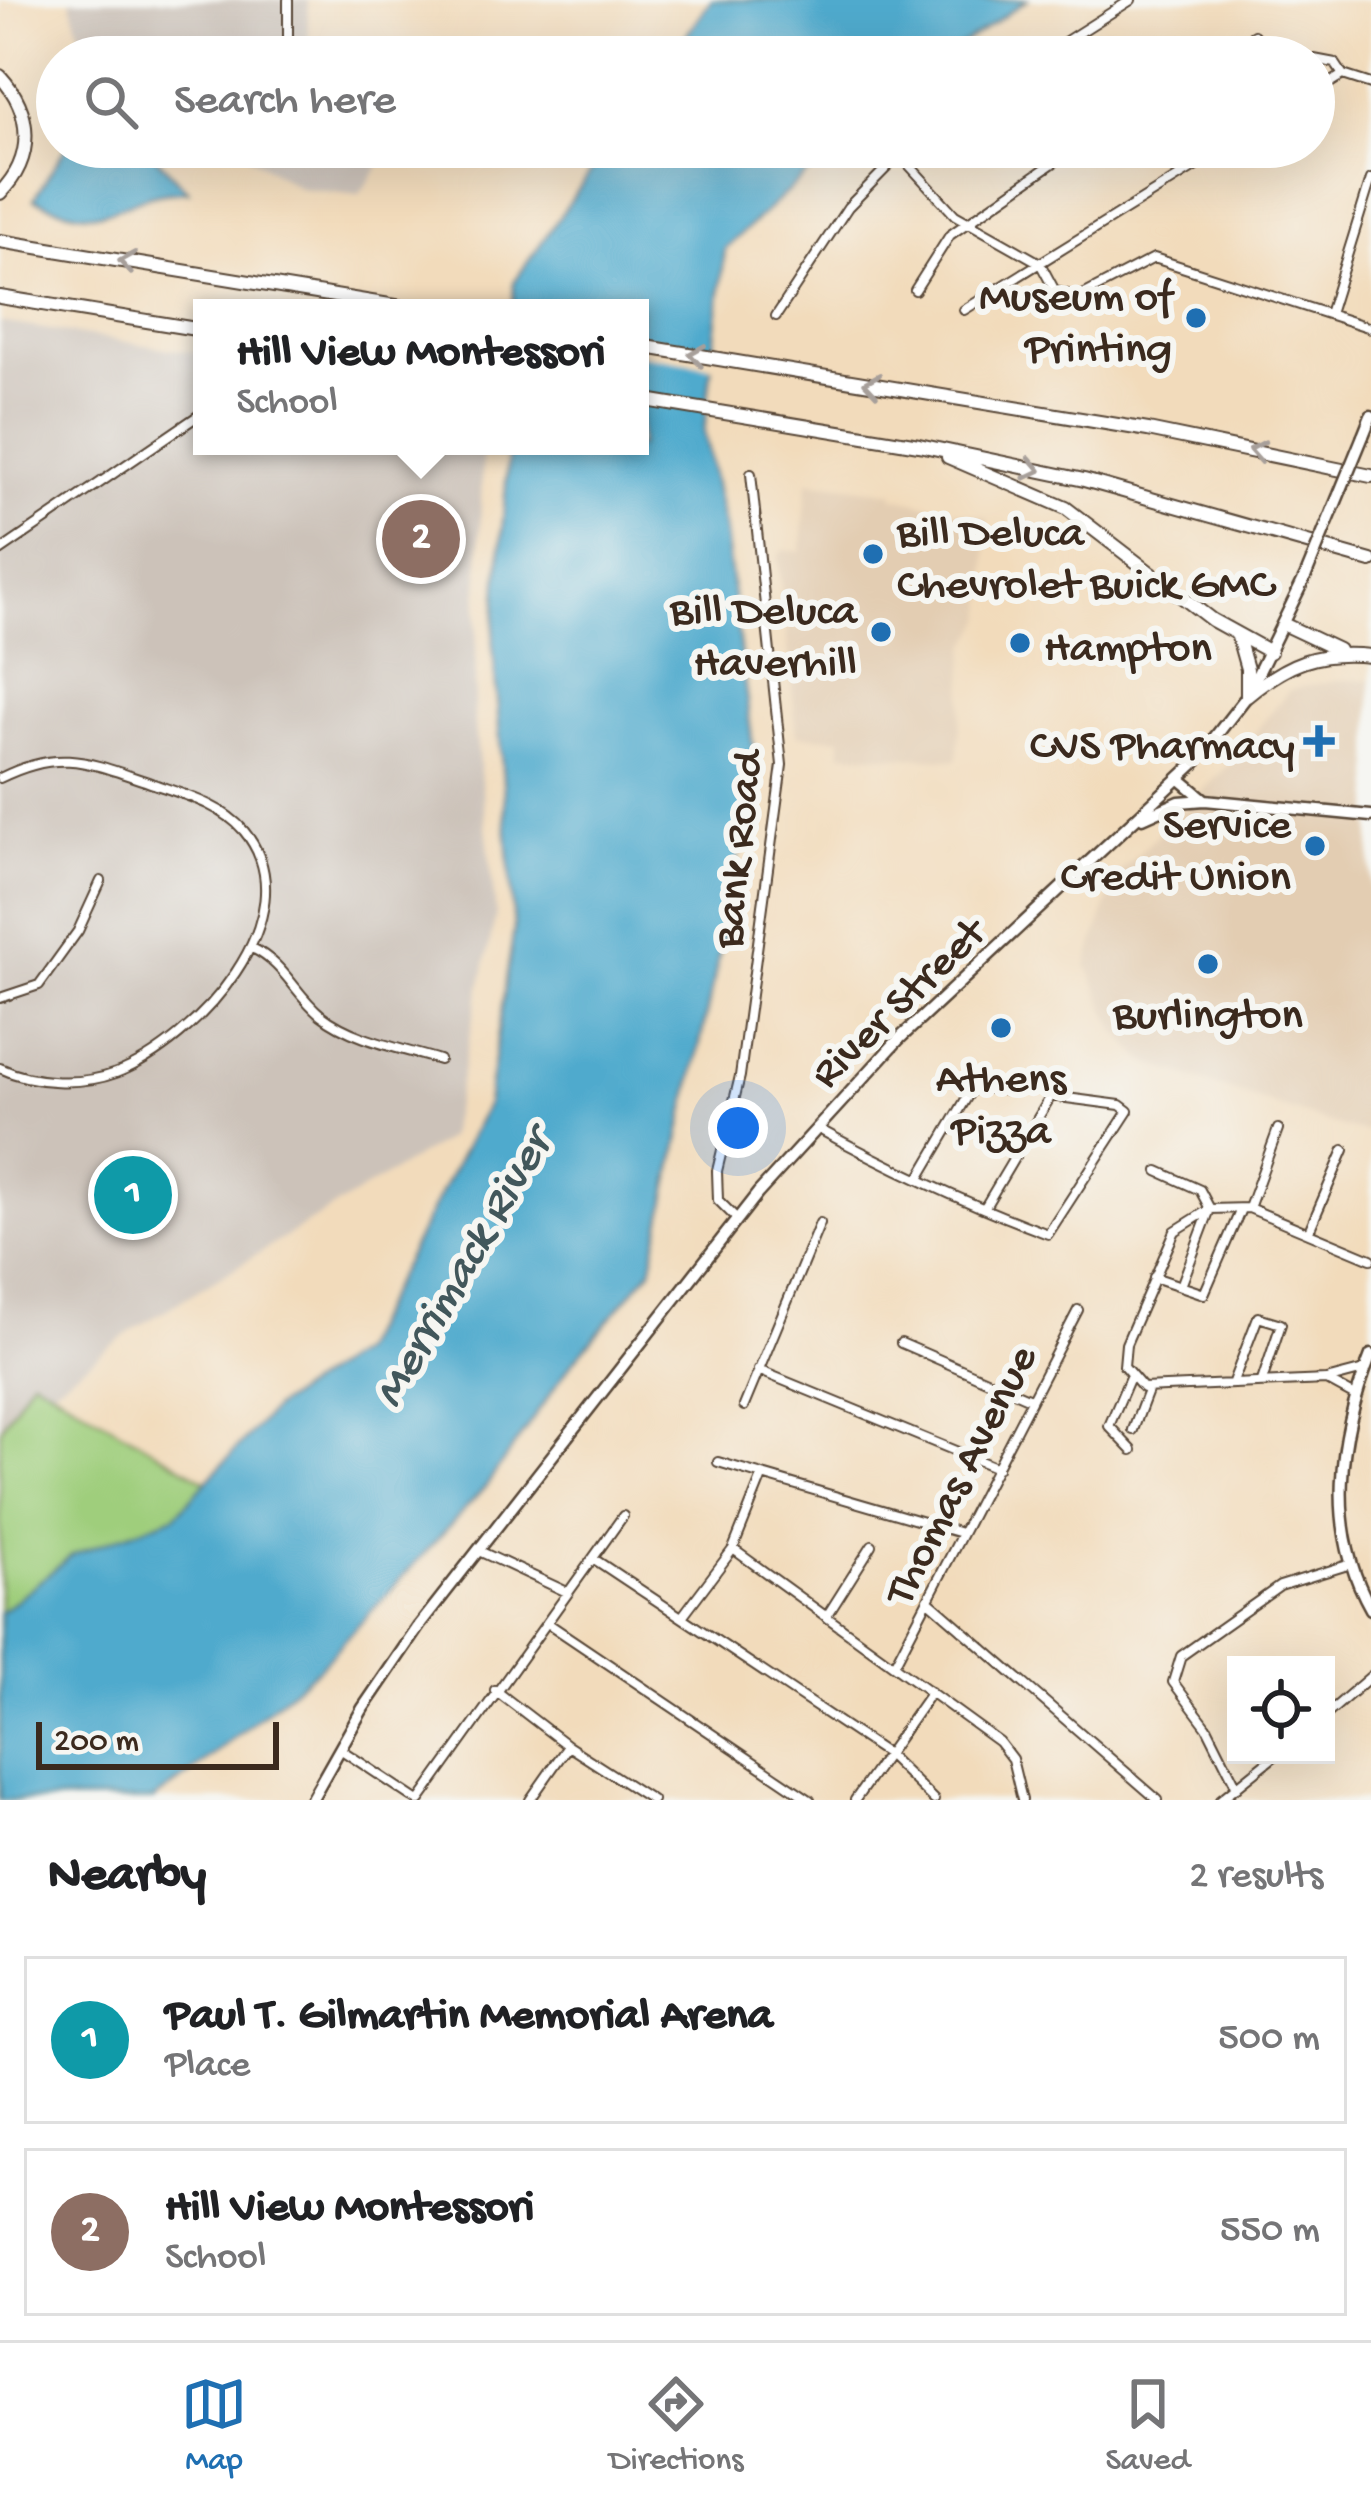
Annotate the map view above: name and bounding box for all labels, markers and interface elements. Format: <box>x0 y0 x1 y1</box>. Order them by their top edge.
search box <box>36 36 1335 168</box>
icon: search <box>78 69 144 135</box>
text: Search here <box>174 76 396 129</box>
one-way arrow <box>117 250 136 276</box>
place label: Museum of Printing <box>979 273 1175 378</box>
popup <box>193 299 649 455</box>
marker: Museum of Printing <box>1183 305 1209 331</box>
text: Hill View Montessori <box>236 328 606 381</box>
one-way arrow <box>687 344 707 369</box>
one-way arrow <box>863 373 883 398</box>
text: School <box>236 381 338 427</box>
one-way arrow <box>1247 439 1267 465</box>
one-way arrow <box>1023 456 1043 481</box>
pin: 2 <box>382 494 460 584</box>
place label: Bill Deluca Chevrolet Buick GMC <box>896 509 1277 614</box>
marker: Bill Deluca Chevrolet Buick GMC <box>860 541 886 567</box>
place label: Bill Deluca Haverhill <box>669 587 859 692</box>
marker: Bill Deluca Haverhill <box>868 619 894 645</box>
place label: Hampton <box>1044 624 1212 677</box>
marker: Hampton <box>1007 630 1033 656</box>
place label: CVS Pharmacy <box>1030 722 1295 775</box>
marker: CVS Pharmacy <box>1306 728 1332 754</box>
street label: Bank Road <box>705 745 779 952</box>
place label: Service Credit Union <box>1060 801 1292 906</box>
marker: Service Credit Union <box>1302 833 1328 859</box>
street label: River Street <box>802 906 1001 1102</box>
marker: Burlington <box>1195 951 1221 977</box>
place label: Burlington <box>1112 991 1303 1044</box>
marker: Athens Pizza <box>988 1015 1014 1041</box>
place label: Athens Pizza <box>936 1055 1068 1160</box>
your location <box>708 1098 768 1158</box>
water label: Merrimack River <box>363 1114 572 1419</box>
pin: 1 <box>94 1150 172 1240</box>
street label: Thomas Avenue <box>874 1337 1052 1618</box>
map controls <box>1227 1656 1335 1764</box>
button: locate <box>1227 1656 1335 1764</box>
scale bar <box>36 1716 279 1769</box>
text: 200 m <box>54 1724 139 1762</box>
text: Nearby <box>48 1848 206 1908</box>
text: 2 results <box>1189 1855 1323 1901</box>
text: Paul T. Gilmartin Memorial Arena <box>165 1991 773 2044</box>
text: 1 <box>82 2017 98 2063</box>
text: 500 m <box>1218 2017 1320 2063</box>
text: Place <box>165 2044 250 2090</box>
text: Hill View Montessori <box>165 2183 534 2236</box>
text: 2 <box>80 2209 100 2255</box>
text: 550 m <box>1220 2209 1320 2255</box>
text: School <box>165 2236 266 2282</box>
tab: Map <box>181 2371 247 2481</box>
tab: Directions <box>609 2371 743 2481</box>
tab: Saved <box>1105 2371 1190 2481</box>

